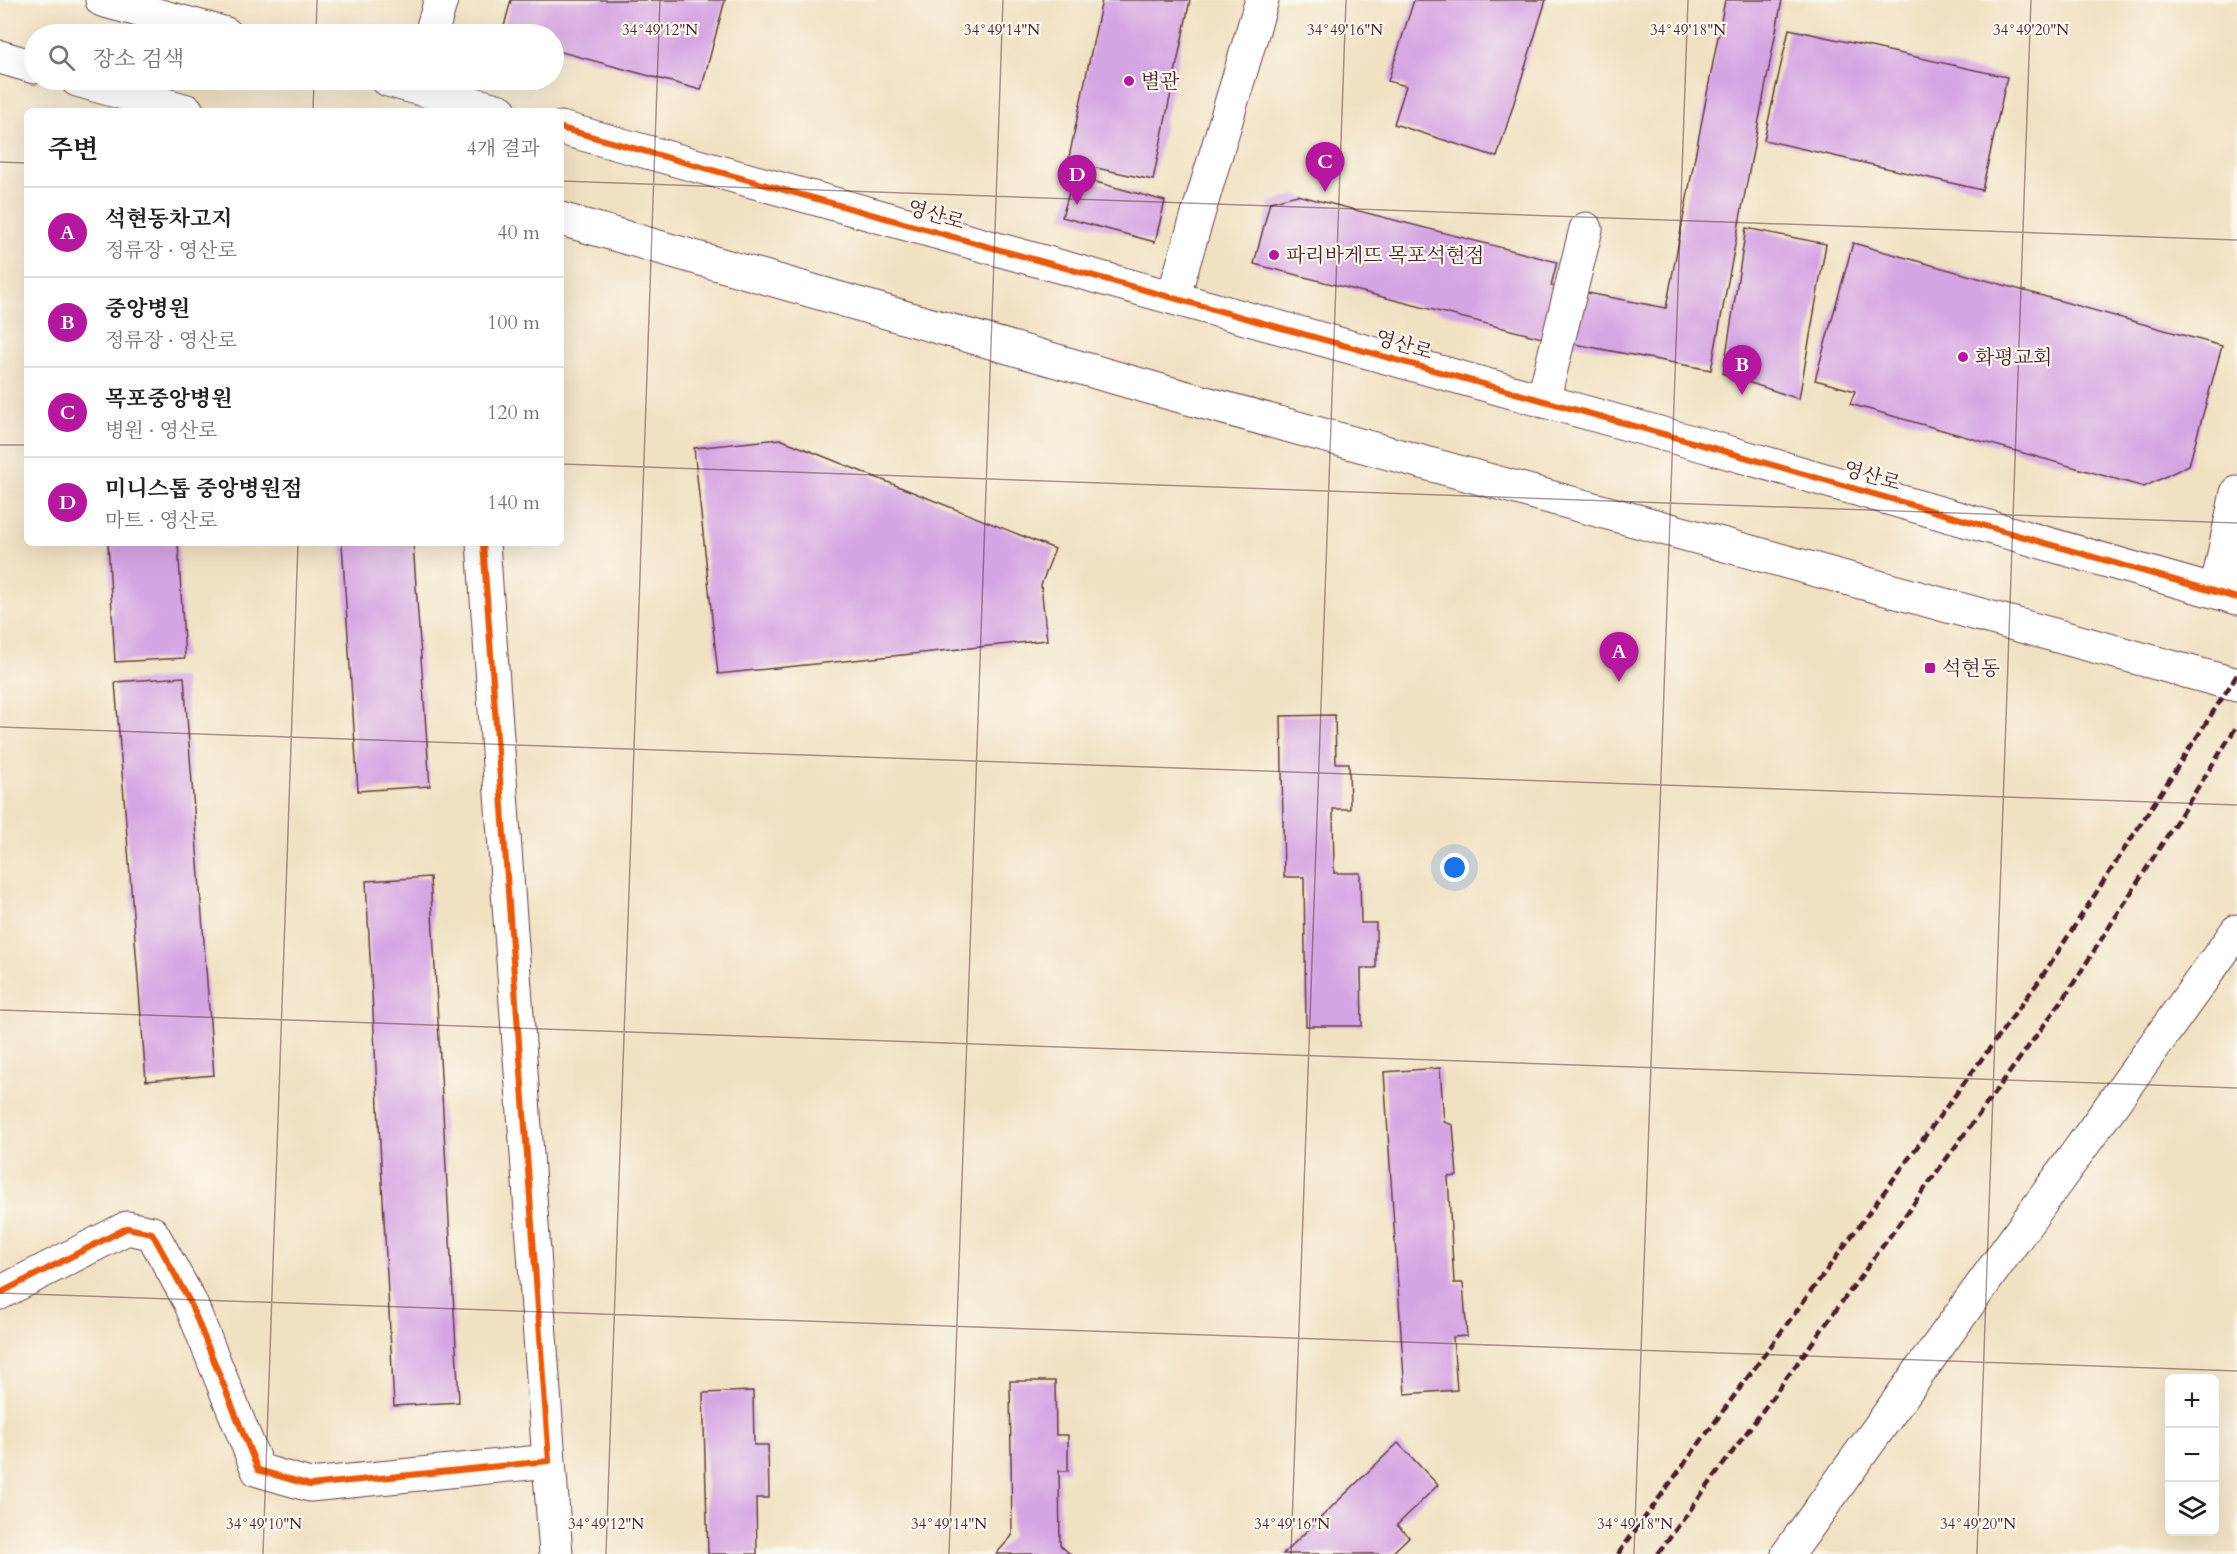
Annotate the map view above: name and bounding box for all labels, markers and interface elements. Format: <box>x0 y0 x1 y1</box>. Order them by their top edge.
text: 34°49'12"N <box>622 20 698 40</box>
text: 34°49'14"N <box>964 20 1040 40</box>
text: 34°49'16"N <box>1307 20 1383 40</box>
text: 34°49'18"N <box>1650 20 1726 40</box>
text: 34°49'20"N <box>1993 20 2069 40</box>
search box <box>24 24 564 90</box>
icon: search <box>45 41 78 74</box>
text: 장소 검색 <box>93 44 184 74</box>
place label: 별관 <box>1141 68 1180 95</box>
marker: 별관 <box>1122 74 1136 88</box>
text: 주변 <box>48 132 98 167</box>
text: 4개 결과 <box>466 135 540 162</box>
pin: C <box>1306 142 1344 192</box>
pin: D <box>1058 156 1096 205</box>
street label: 영산로 <box>904 194 968 236</box>
text: 석현동차고지 <box>105 204 233 234</box>
text: A <box>60 219 75 246</box>
text: 40 m <box>497 219 540 246</box>
text: 정류장 · 영산로 <box>105 237 237 264</box>
place label: 파리바게뜨 목포석현점 <box>1286 242 1485 269</box>
marker: 파리바게뜨 목포석현점 <box>1267 248 1281 262</box>
text: 중앙병원 <box>105 294 190 324</box>
text: B <box>60 309 75 336</box>
text: 100 m <box>487 309 540 336</box>
street label: 영산로 <box>1372 324 1436 366</box>
text: 정류장 · 영산로 <box>105 327 237 354</box>
place label: 화평교회 <box>1975 344 2052 371</box>
pin: B <box>1722 346 1762 395</box>
marker: 화평교회 <box>1956 350 1970 364</box>
text: 목포중앙병원 <box>105 384 233 414</box>
text: C <box>60 399 75 426</box>
text: 120 m <box>487 399 540 426</box>
text: 병원 · 영산로 <box>105 417 217 444</box>
street label: 영산로 <box>1840 455 1904 497</box>
text: 미니스톱 중앙병원점 <box>105 474 302 504</box>
text: D <box>59 489 76 516</box>
text: 140 m <box>487 489 540 516</box>
text: 마트 · 영산로 <box>105 507 217 534</box>
pin: A <box>1600 632 1638 682</box>
place label: 석현동 <box>1942 655 2000 682</box>
marker: 석현동 <box>1923 661 1937 675</box>
your location <box>1440 853 1469 882</box>
map controls <box>2165 1374 2219 1536</box>
button: + <box>2165 1374 2219 1428</box>
button: − <box>2165 1428 2219 1482</box>
button: layers <box>2165 1482 2219 1536</box>
text: 34°49'10"N <box>226 1514 302 1534</box>
text: 34°49'12"N <box>568 1514 644 1534</box>
text: 34°49'14"N <box>911 1514 987 1534</box>
text: 34°49'16"N <box>1254 1514 1330 1534</box>
text: 34°49'18"N <box>1597 1514 1673 1534</box>
text: 34°49'20"N <box>1940 1514 2016 1534</box>

